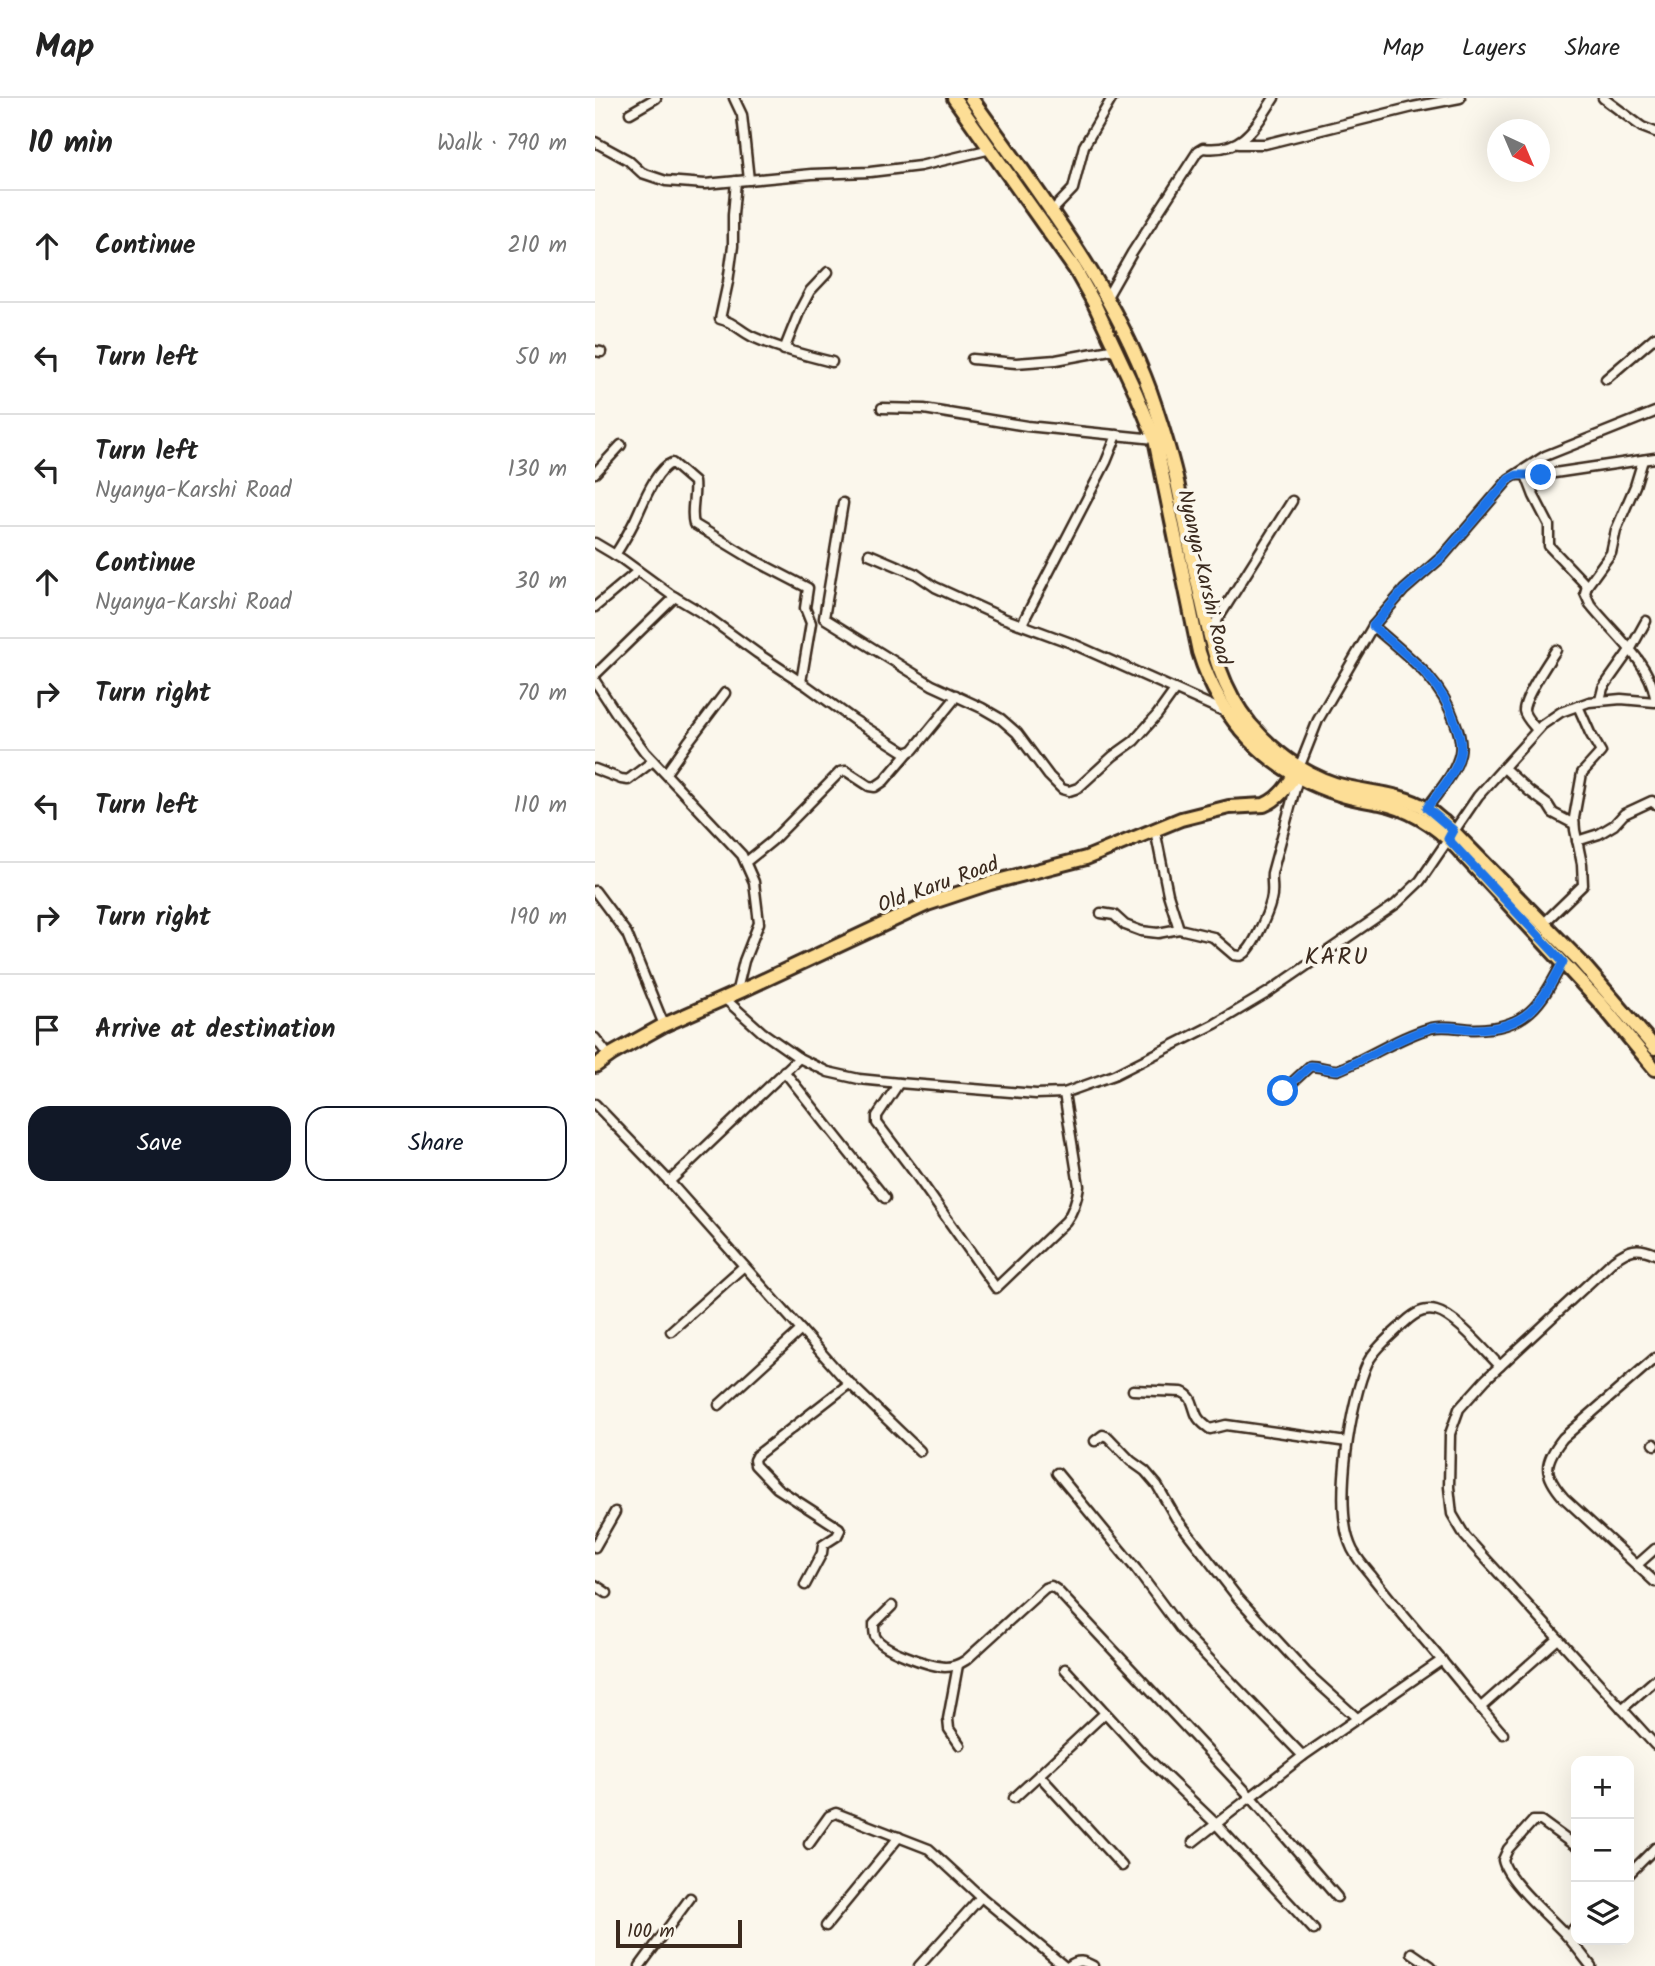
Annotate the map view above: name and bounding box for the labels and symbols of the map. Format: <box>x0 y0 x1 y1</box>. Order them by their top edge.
north arrow <box>1487 119 1550 182</box>
route end <box>1525 459 1556 490</box>
street label: Nyanya-Karshi Road <box>1167 486 1240 669</box>
street label: Old Karu Road <box>873 848 1004 923</box>
district label: KARU <box>1304 938 1370 977</box>
route start <box>1267 1075 1298 1106</box>
scale bar <box>616 1917 742 1949</box>

